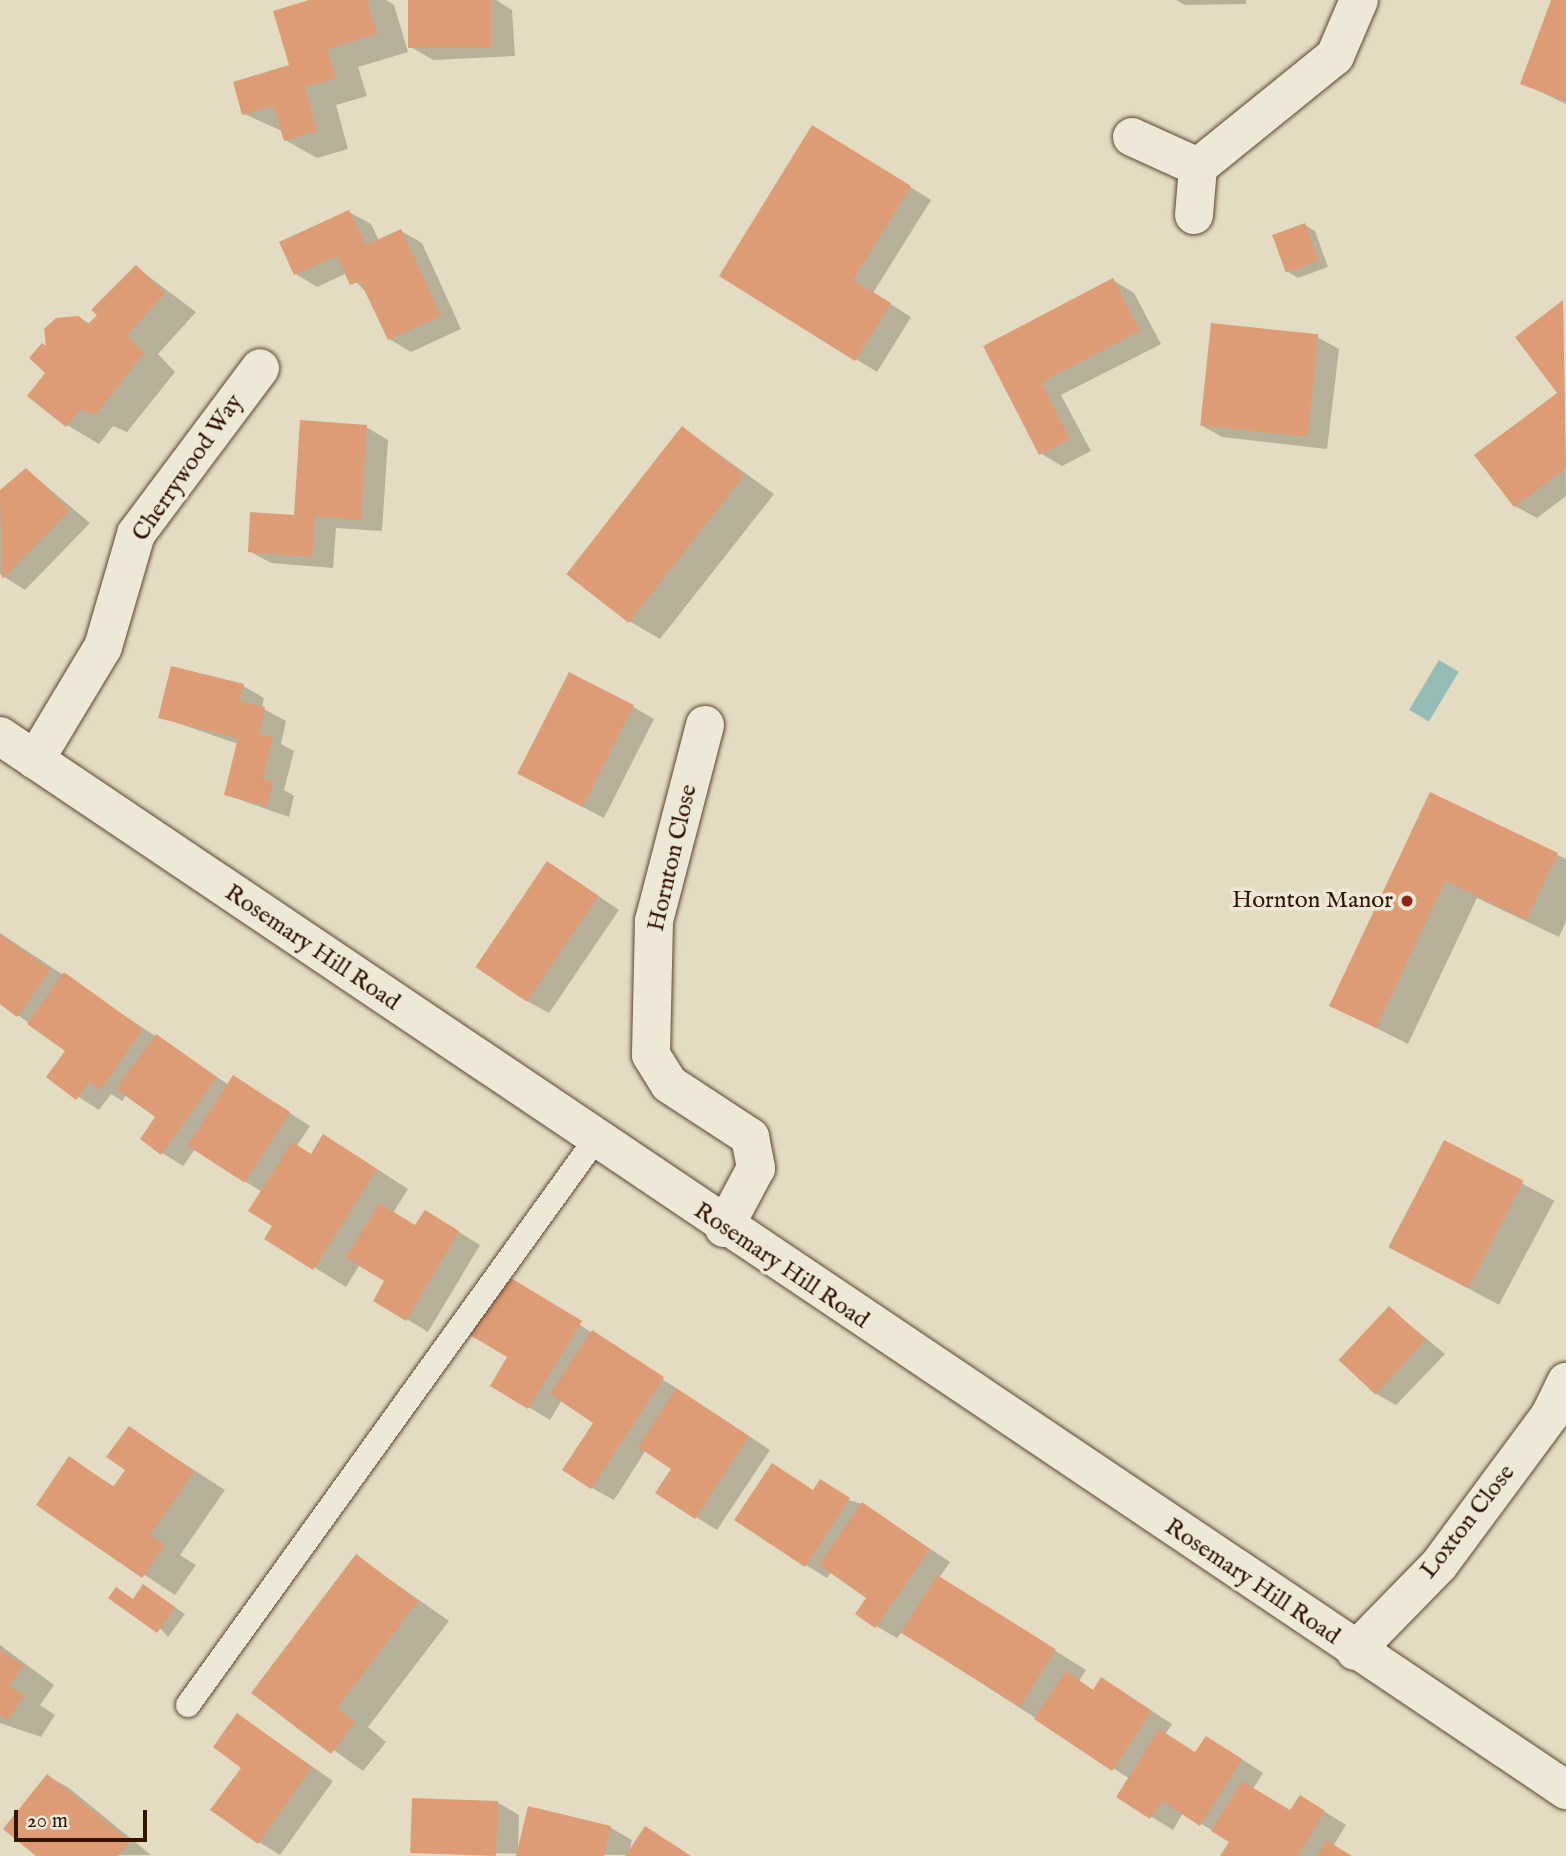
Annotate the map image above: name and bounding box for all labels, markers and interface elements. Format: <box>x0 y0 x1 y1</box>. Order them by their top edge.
street label: Cherrywood Way <box>127 389 249 547</box>
street label: Hornton Close <box>642 782 704 934</box>
street label: Rosemary Hill Road <box>219 879 405 1017</box>
place label: Hornton Manor <box>1232 887 1393 915</box>
marker: Hornton Manor <box>1399 893 1415 909</box>
street label: Rosemary Hill Road <box>688 1197 874 1335</box>
street label: Loxton Close <box>1415 1459 1521 1585</box>
street label: Rosemary Hill Road <box>1159 1513 1345 1651</box>
scale bar <box>18 1797 150 1841</box>
text: 20 m <box>27 1808 68 1835</box>

